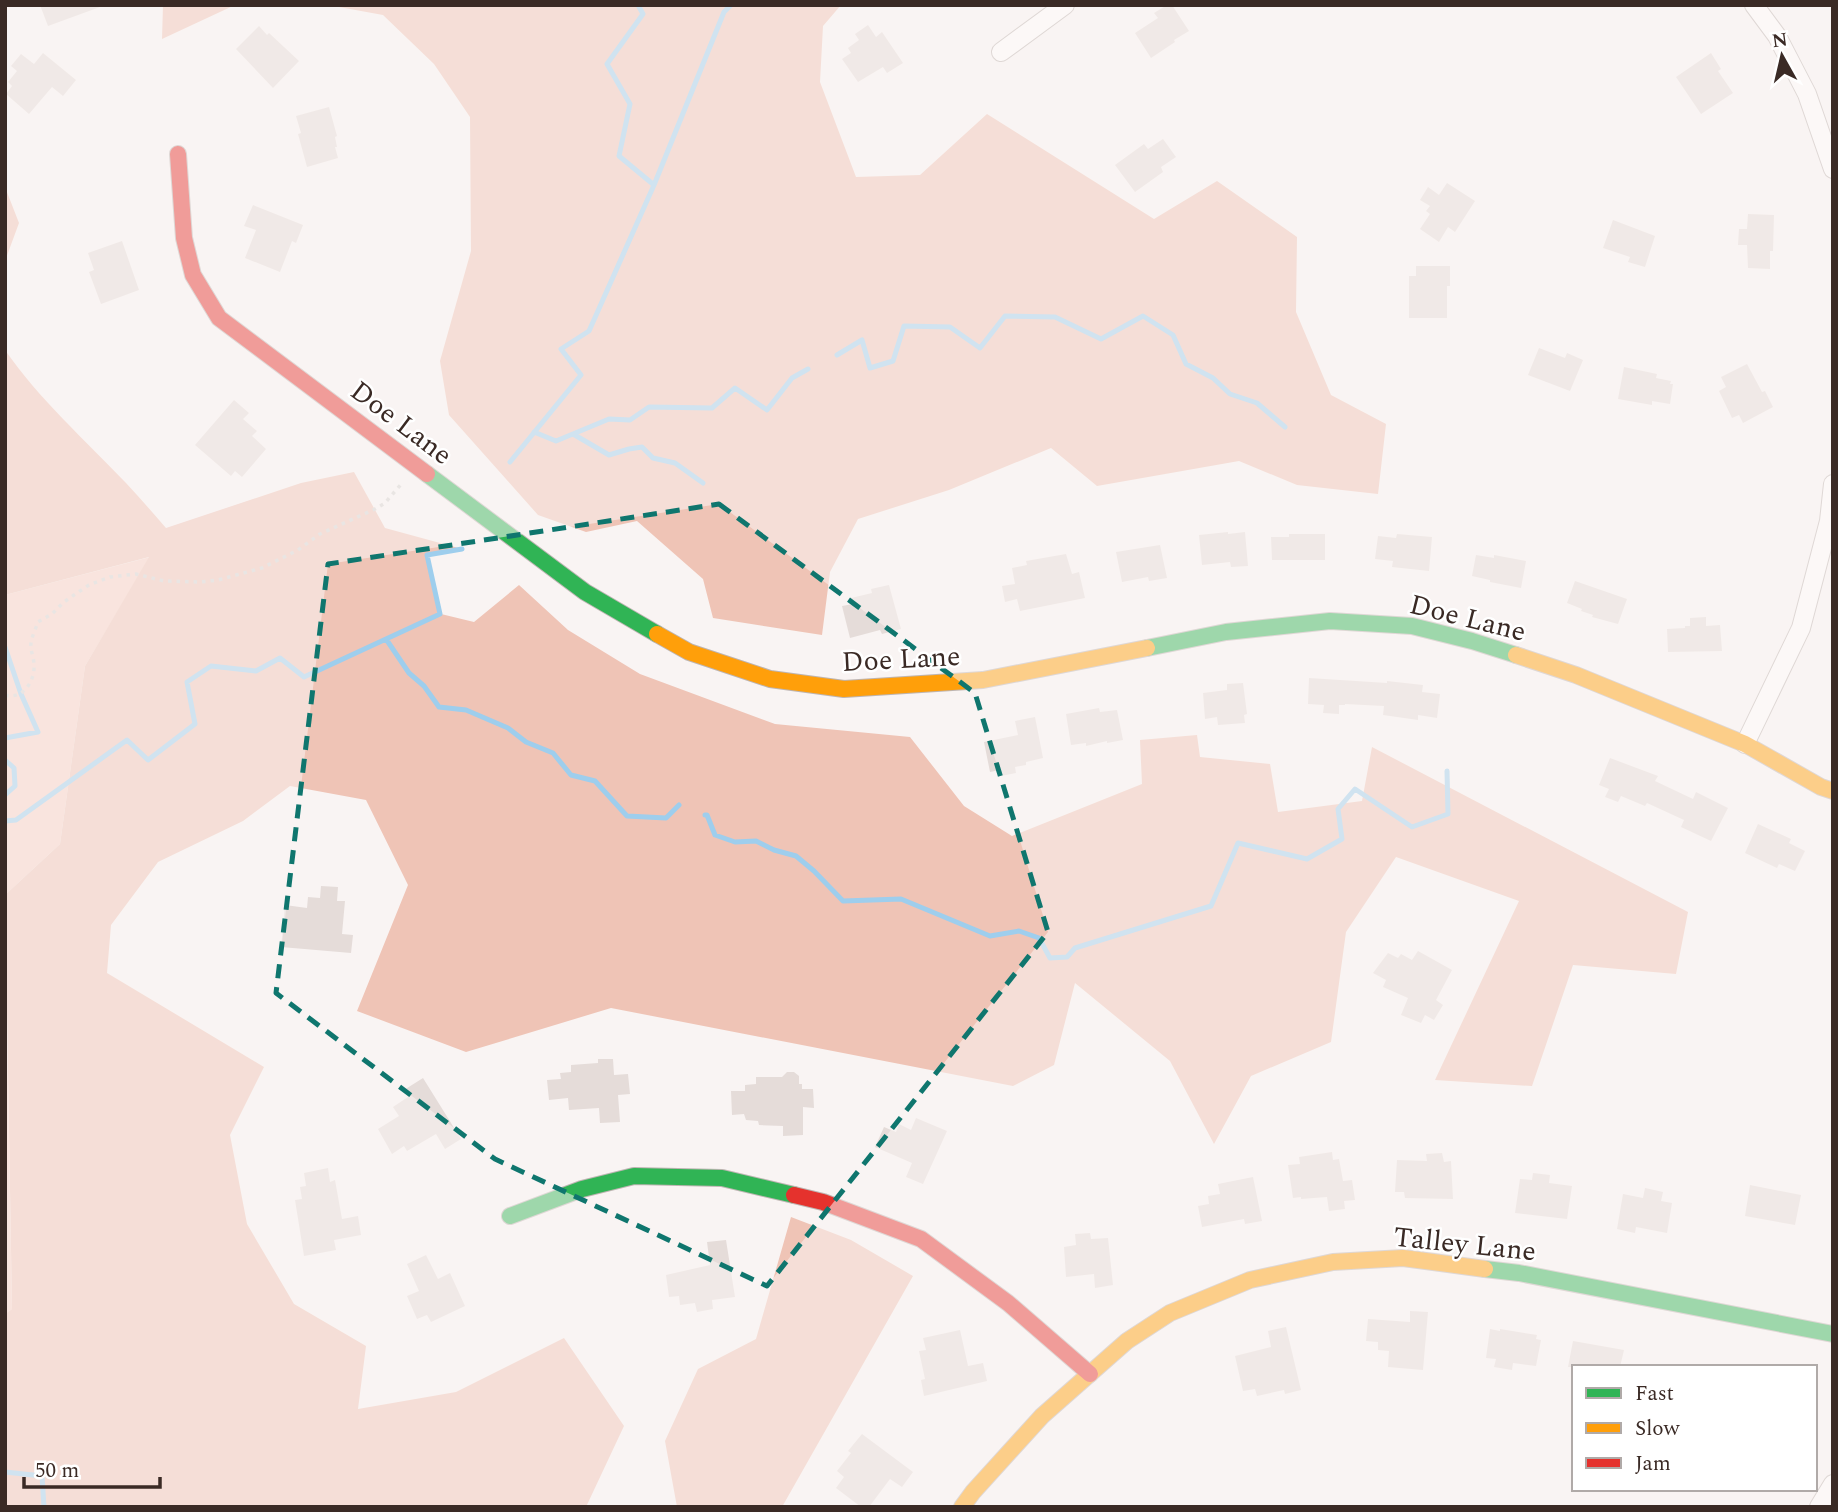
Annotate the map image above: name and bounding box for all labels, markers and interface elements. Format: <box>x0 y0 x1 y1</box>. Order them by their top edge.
north arrow <box>1747 21 1817 91</box>
text: N <box>1770 25 1790 56</box>
street label: Doe Lane <box>341 370 461 476</box>
street label: Doe Lane <box>1405 583 1530 654</box>
street label: Doe Lane <box>841 635 961 684</box>
street label: Talley Lane <box>1391 1216 1538 1273</box>
legend <box>1572 1365 1817 1491</box>
text: Fast <box>1635 1378 1674 1410</box>
text: Slow <box>1635 1413 1681 1445</box>
scale bar <box>24 1446 161 1490</box>
text: Jam <box>1635 1448 1671 1480</box>
text: 50 m <box>35 1455 79 1487</box>

